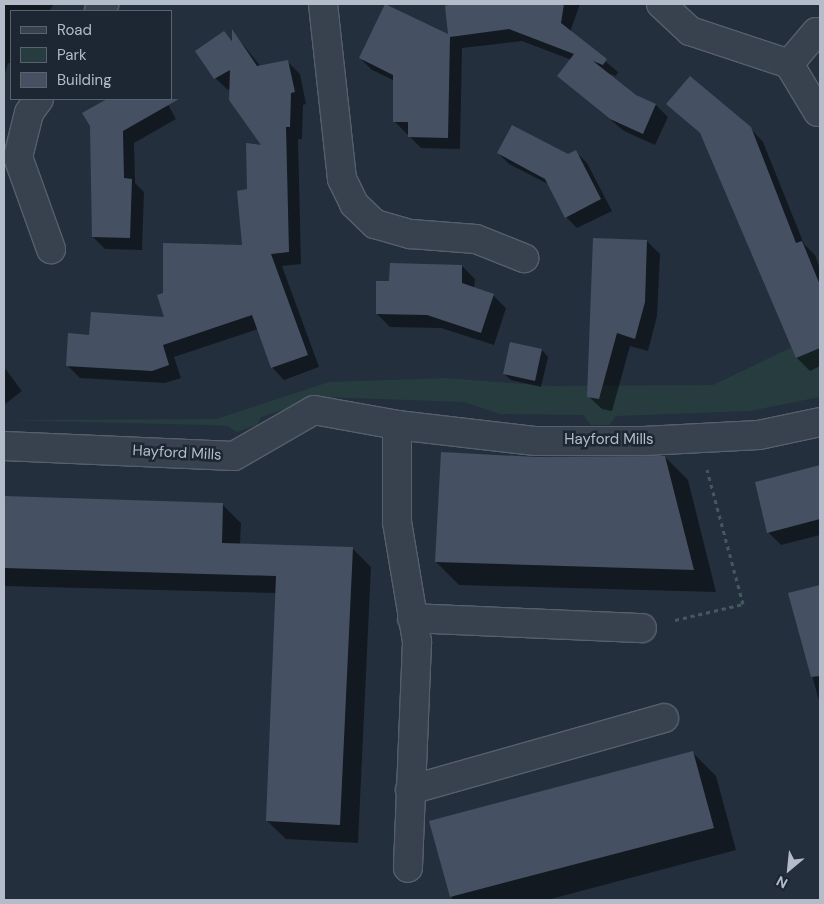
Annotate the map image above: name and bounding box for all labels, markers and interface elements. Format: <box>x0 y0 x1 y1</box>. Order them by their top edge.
legend <box>10 10 172 100</box>
text: Road <box>57 20 92 40</box>
text: Park <box>57 45 87 65</box>
text: Building <box>57 70 112 90</box>
street label: Hayford Mills <box>564 431 654 449</box>
street label: Hayford Mills <box>132 442 222 464</box>
north arrow <box>764 844 814 894</box>
text: N <box>773 872 791 893</box>

